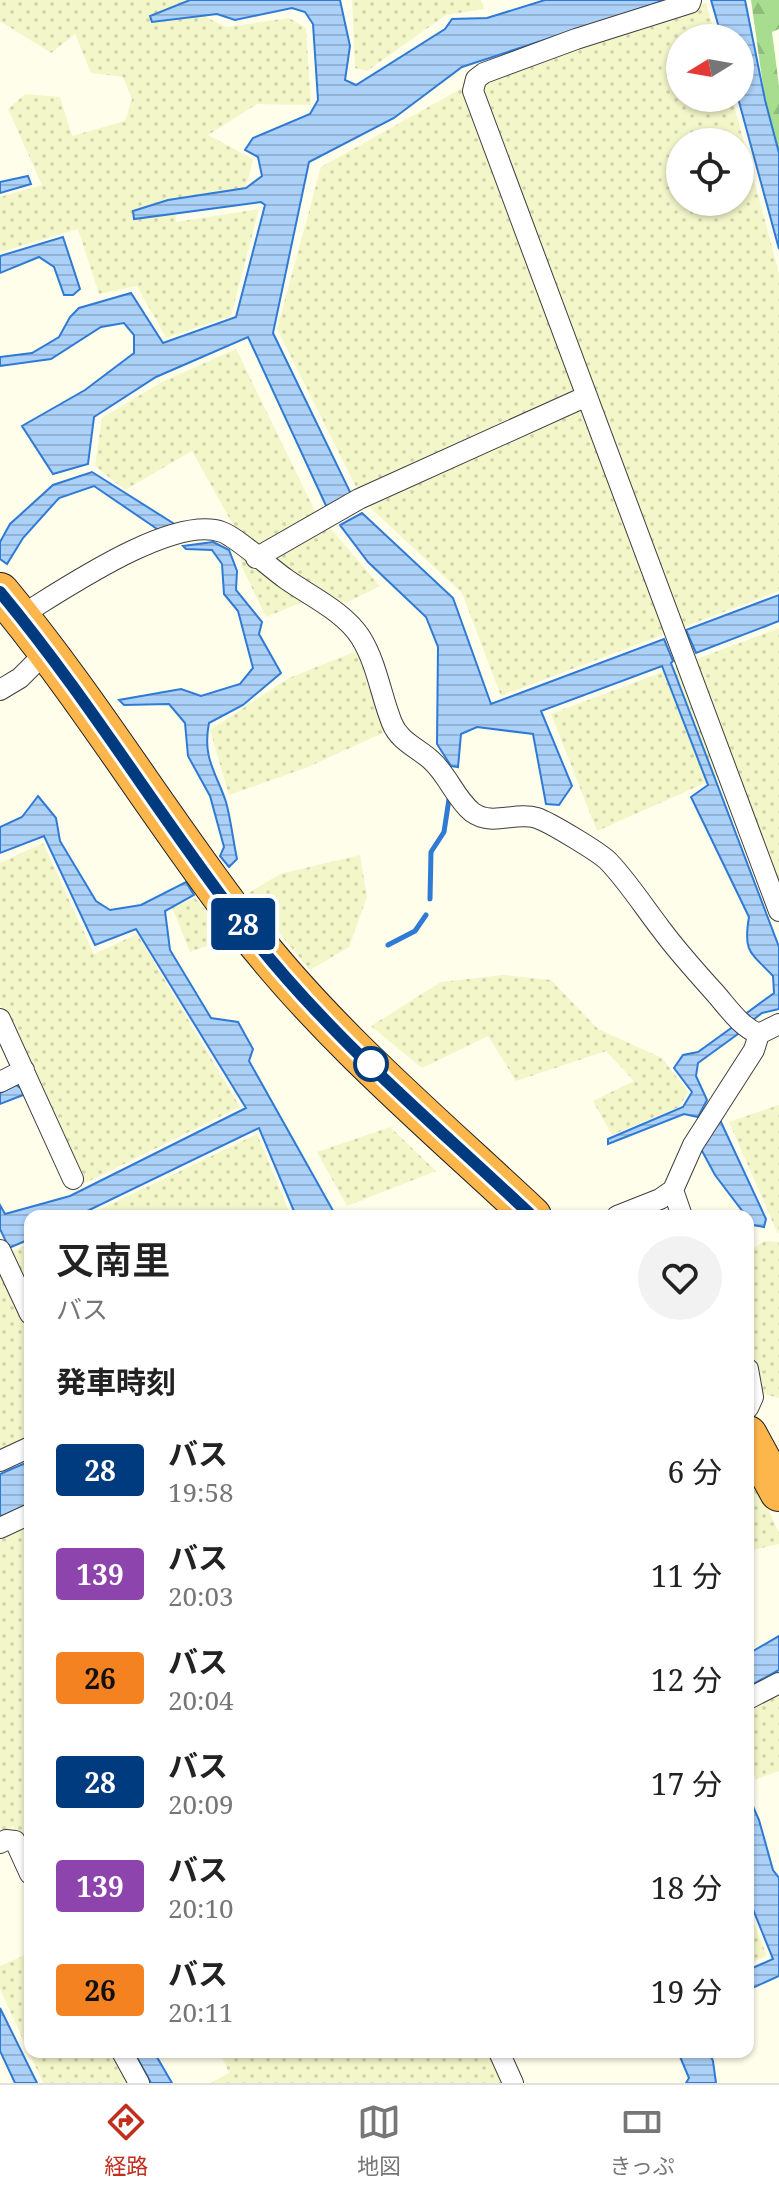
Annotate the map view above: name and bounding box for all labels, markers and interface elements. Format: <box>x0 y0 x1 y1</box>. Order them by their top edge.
north arrow <box>666 24 754 112</box>
map controls <box>666 24 754 216</box>
button: locate <box>666 128 754 216</box>
line badge: 28 <box>207 898 279 950</box>
text: 28 <box>227 905 259 943</box>
unlabelled marker <box>354 1047 388 1081</box>
text: 又南里 <box>56 1233 170 1285</box>
button: heart <box>638 1236 722 1320</box>
text: バス <box>56 1291 108 1327</box>
text: 発車時刻 <box>56 1361 176 1402</box>
text: バス <box>168 1433 228 1474</box>
text: 28 <box>84 1451 116 1489</box>
text: 6 分 <box>667 1451 722 1492</box>
text: 19:58 <box>168 1474 234 1510</box>
text: バス <box>168 1537 228 1578</box>
text: 139 <box>76 1555 124 1593</box>
text: 11 分 <box>651 1555 722 1596</box>
text: 20:03 <box>168 1578 234 1614</box>
text: バス <box>168 1641 228 1682</box>
text: 26 <box>84 1659 116 1697</box>
text: 12 分 <box>651 1659 722 1700</box>
text: 20:04 <box>168 1682 234 1718</box>
text: バス <box>168 1745 228 1786</box>
text: 28 <box>84 1763 116 1801</box>
text: 17 分 <box>651 1763 722 1804</box>
text: 20:09 <box>168 1786 234 1822</box>
text: バス <box>168 1849 228 1890</box>
text: 139 <box>76 1867 124 1905</box>
text: 18 分 <box>651 1867 722 1908</box>
text: 20:10 <box>168 1890 234 1926</box>
text: バス <box>168 1953 228 1994</box>
text: 26 <box>84 1971 116 2009</box>
text: 19 分 <box>651 1971 722 2012</box>
text: 20:11 <box>168 1994 234 2030</box>
tab: 経路 <box>104 2100 148 2180</box>
tab: 地図 <box>357 2100 401 2180</box>
tab: きっぷ <box>610 2100 675 2180</box>

